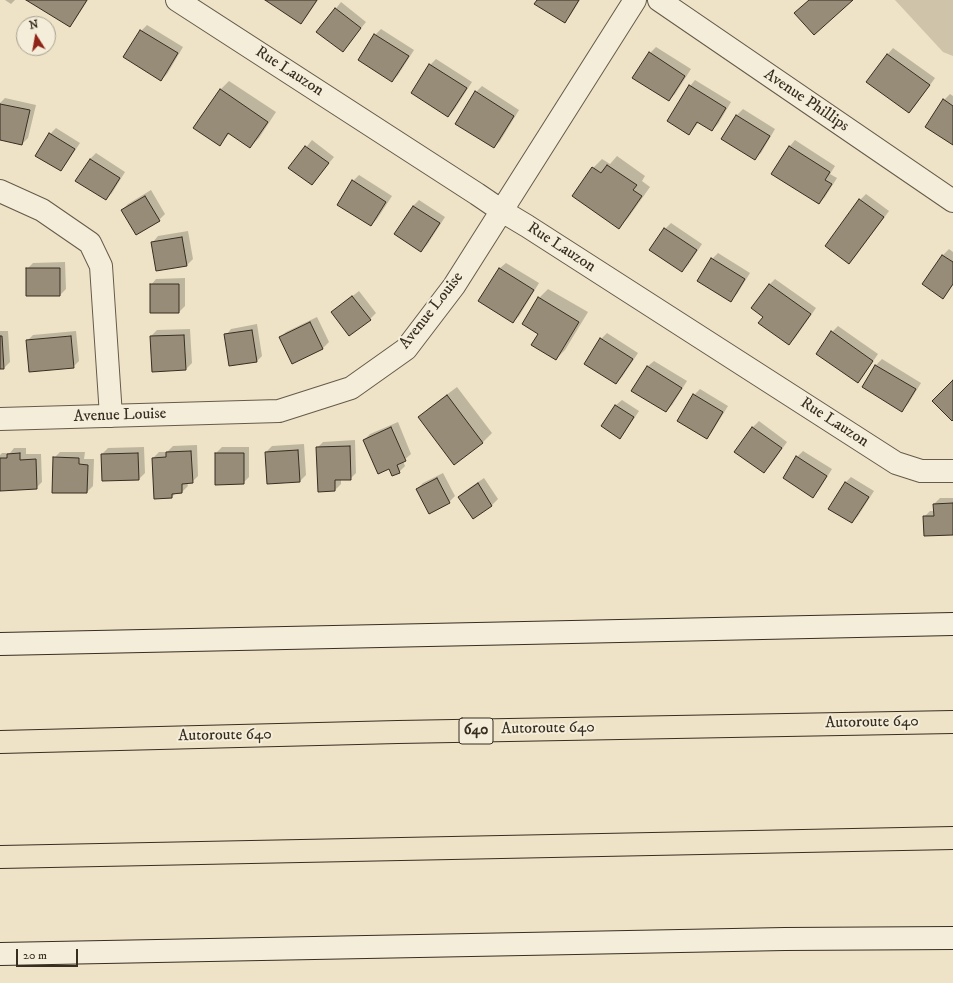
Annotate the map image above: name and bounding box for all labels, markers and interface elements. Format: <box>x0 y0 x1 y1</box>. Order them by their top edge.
north arrow <box>16 16 56 56</box>
text: N <box>28 17 40 33</box>
street label: Rue Lauzon <box>251 43 327 101</box>
street label: Avenue Phillips <box>760 66 852 136</box>
street label: Rue Lauzon <box>523 219 599 277</box>
street label: Avenue Louise <box>396 269 468 353</box>
street label: Rue Lauzon <box>796 394 872 452</box>
street label: Avenue Louise <box>73 405 167 427</box>
street label: Autoroute 640 <box>825 713 919 733</box>
road number: 640 <box>459 718 493 744</box>
street label: Autoroute 640 <box>501 719 595 739</box>
street label: Autoroute 640 <box>178 726 272 746</box>
scale bar <box>18 941 80 967</box>
text: 20 m <box>23 948 47 963</box>

